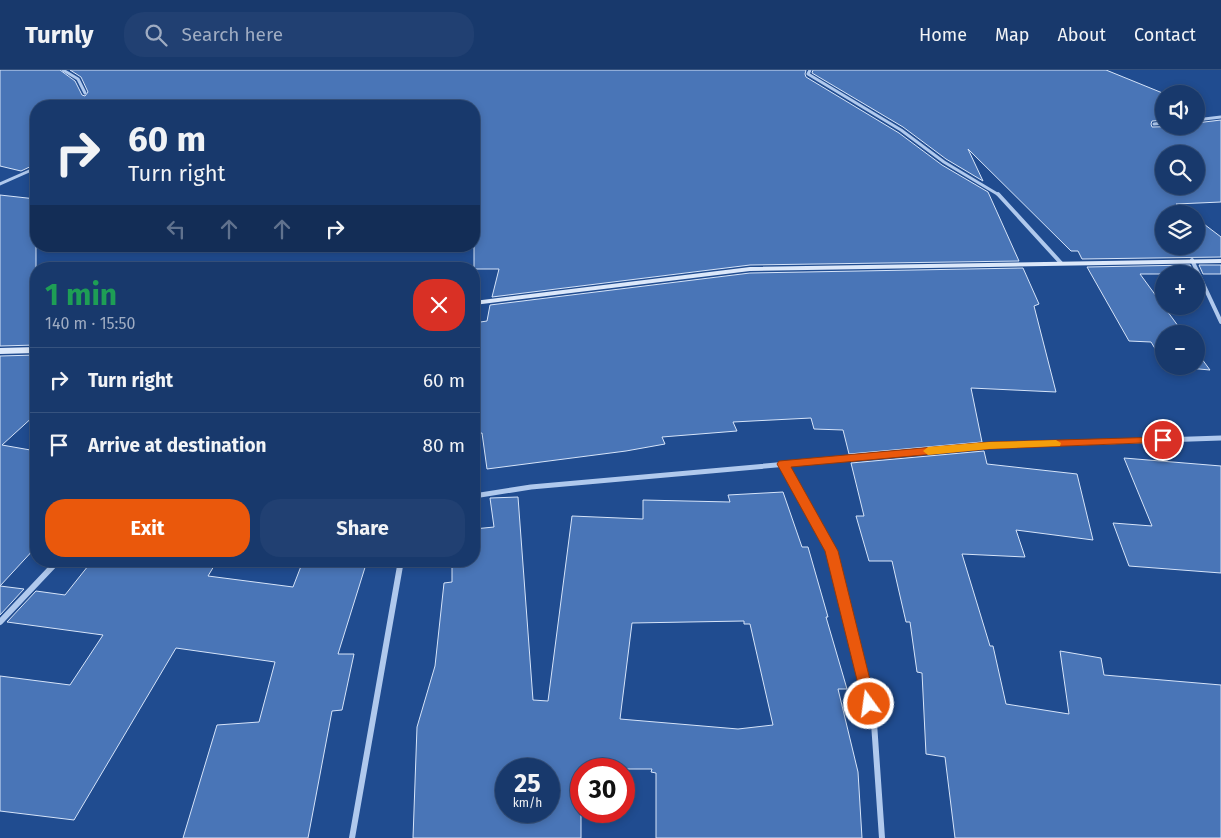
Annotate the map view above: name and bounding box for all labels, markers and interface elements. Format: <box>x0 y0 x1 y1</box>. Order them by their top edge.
search box <box>124 12 474 57</box>
text: Turnly <box>25 21 94 49</box>
icon: search <box>142 21 170 49</box>
text: Search here <box>182 23 283 46</box>
text: Home <box>919 24 967 46</box>
text: Map <box>995 24 1029 46</box>
text: About <box>1057 24 1106 46</box>
text: Contact <box>1134 24 1196 46</box>
map controls <box>1155 85 1205 375</box>
button: sound <box>1155 85 1205 135</box>
text: 60 m <box>128 118 206 160</box>
icon: right <box>45 120 110 185</box>
button: search <box>1155 145 1205 195</box>
text: Turn right <box>128 160 225 187</box>
button: layers <box>1155 205 1205 255</box>
icon: left <box>162 215 190 243</box>
icon: ahead <box>215 215 243 243</box>
icon: ahead <box>268 215 296 243</box>
icon: right <box>321 215 349 243</box>
button: + <box>1155 265 1205 315</box>
text: 1 min <box>45 277 117 313</box>
button: close <box>413 279 465 331</box>
text: 140 m · 15:50 <box>45 314 135 333</box>
button: − <box>1155 325 1205 375</box>
icon: right <box>45 366 73 394</box>
text: Turn right <box>88 369 173 392</box>
text: 60 m <box>423 369 465 392</box>
pin <box>1142 419 1184 461</box>
icon: arrive <box>1149 426 1177 454</box>
icon: arrive <box>45 431 73 459</box>
text: Arrive at destination <box>88 434 267 457</box>
text: 80 m <box>423 434 465 457</box>
button: Exit <box>45 499 250 557</box>
button: Share <box>260 499 465 557</box>
position arrow <box>842 677 894 729</box>
speed limit sign: 30 <box>570 758 635 823</box>
text: 25 <box>514 769 541 799</box>
text: km/h <box>513 796 542 810</box>

